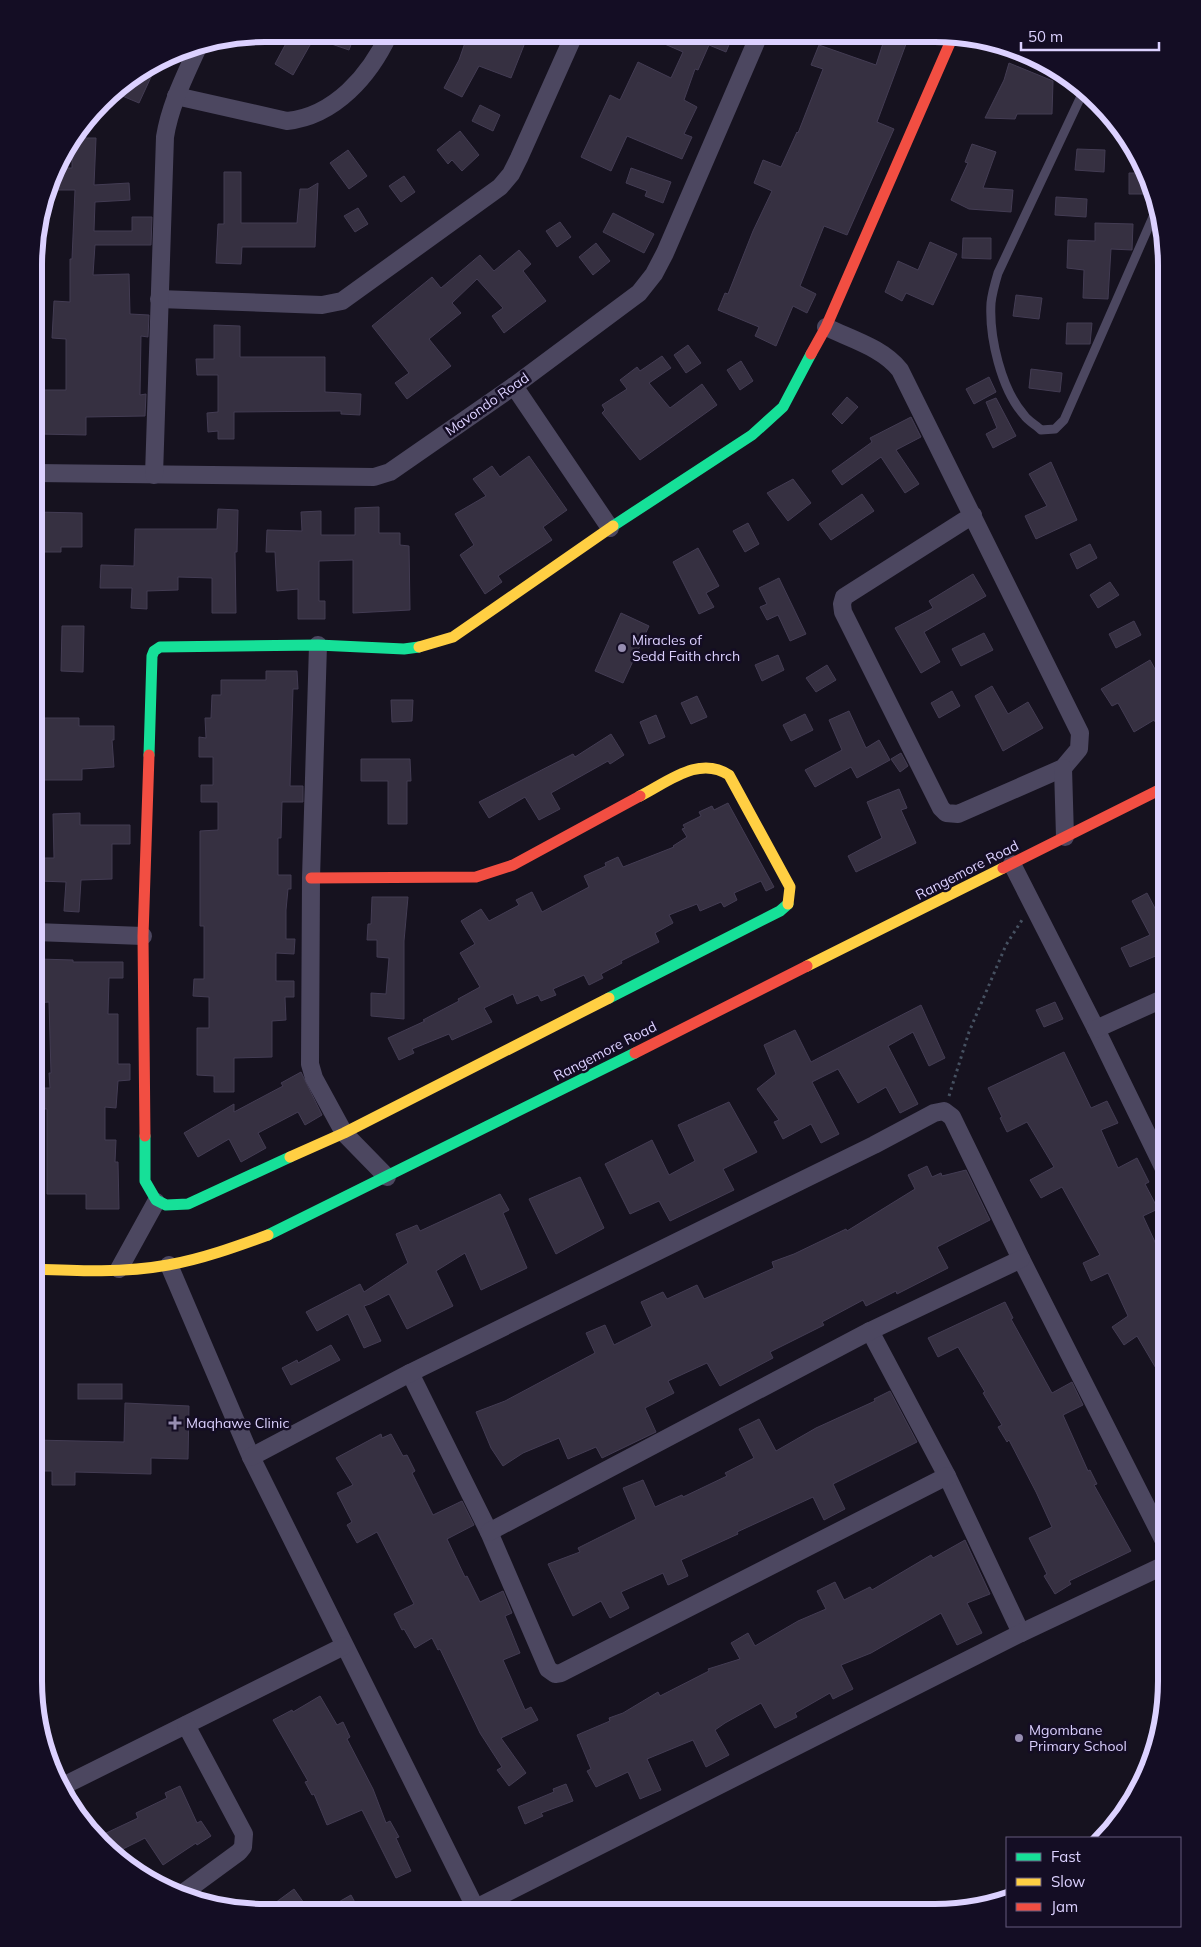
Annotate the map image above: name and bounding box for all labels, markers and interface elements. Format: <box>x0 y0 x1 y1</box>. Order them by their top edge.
scale bar <box>1021 20 1158 52</box>
text: 50 m <box>1028 27 1063 46</box>
street label: Mavondo Road <box>442 368 532 440</box>
place label: Miracles of Sedd Faith chrch <box>632 631 740 665</box>
marker: Miracles of Sedd Faith chrch <box>616 642 628 654</box>
street label: Rangemore Road <box>912 836 1022 904</box>
street label: Rangemore Road <box>550 1017 660 1085</box>
place label: Maqhawe Clinic <box>186 1414 289 1432</box>
marker: Maqhawe Clinic <box>168 1416 182 1430</box>
place label: Mgombane Primary School <box>1029 1721 1127 1755</box>
marker: Mgombane Primary School <box>1013 1732 1025 1744</box>
legend <box>1006 1837 1181 1927</box>
text: Fast <box>1051 1847 1081 1866</box>
text: Slow <box>1051 1872 1085 1891</box>
text: Jam <box>1051 1897 1078 1916</box>

